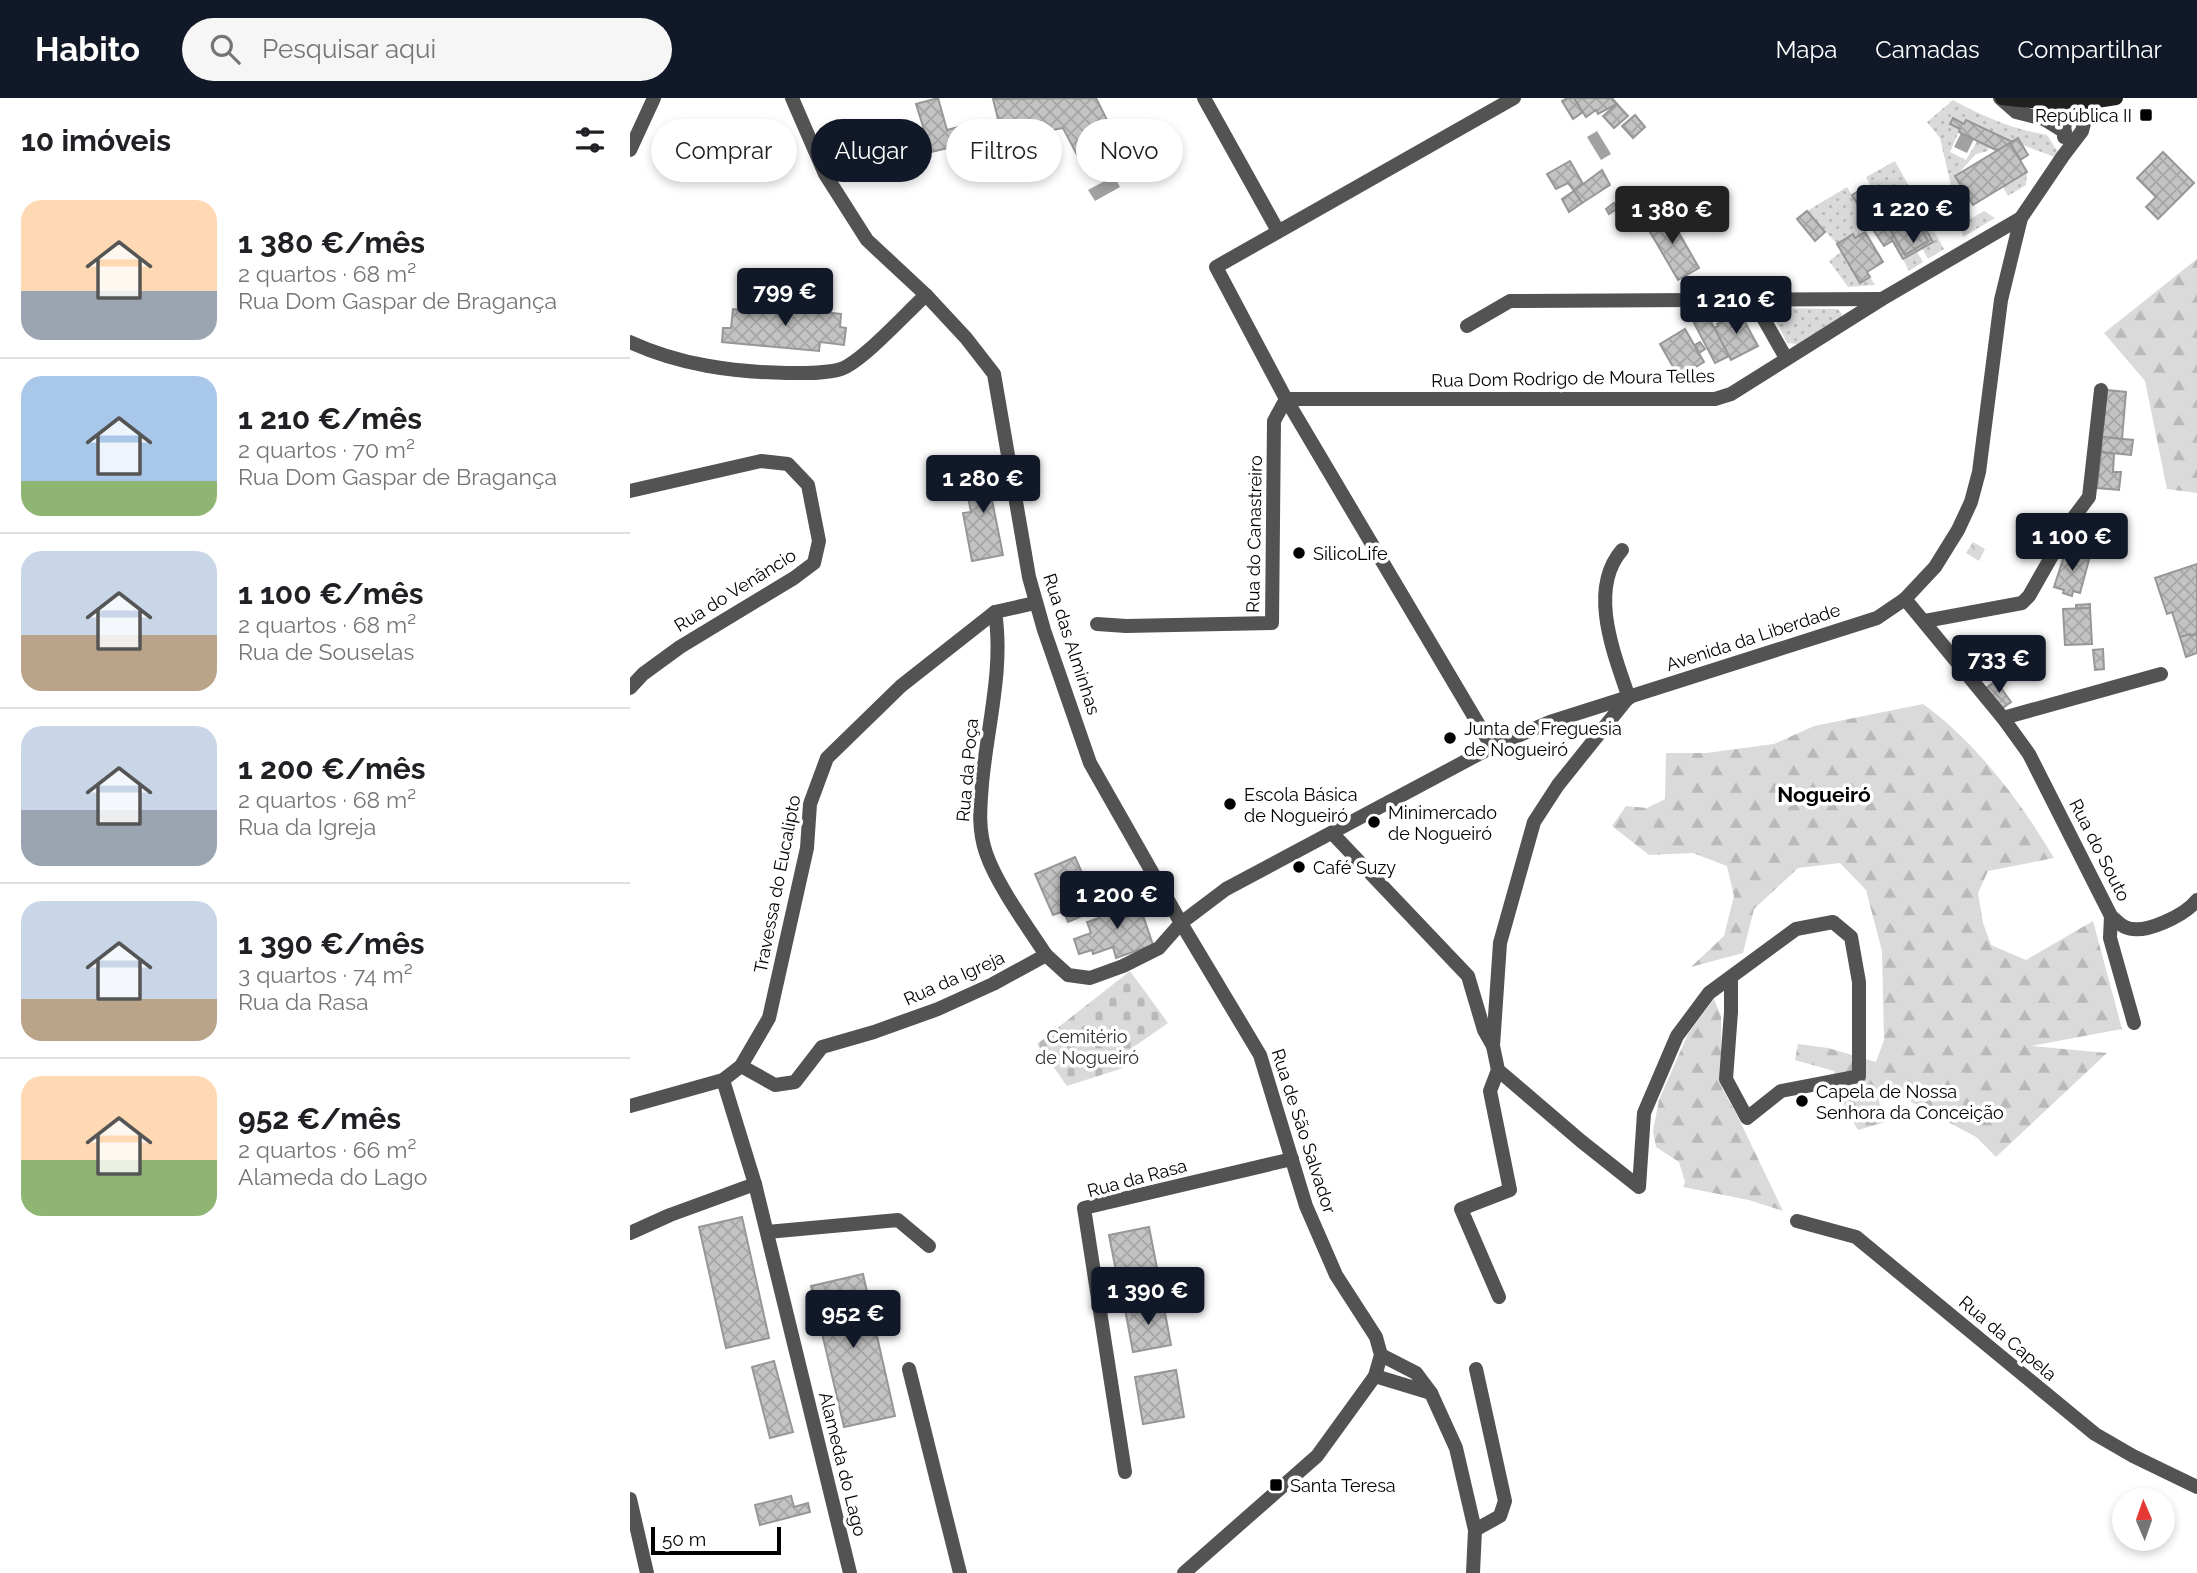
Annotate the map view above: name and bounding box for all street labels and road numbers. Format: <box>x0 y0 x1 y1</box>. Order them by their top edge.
street label: Rua Dom Rodrigo de Moura Telles <box>1431 365 1715 391</box>
street label: Rua do Canastreiro <box>1242 455 1266 613</box>
street label: Rua do Venâncio <box>670 544 800 636</box>
street label: Rua das Alminhas <box>1039 571 1105 718</box>
street label: Avenida da Liberdade <box>1663 599 1843 675</box>
street label: Rua da Poça <box>952 717 982 823</box>
street label: Travessa do Eucalipto <box>749 793 805 975</box>
street label: Rua do Souto <box>2065 795 2135 905</box>
street label: Rua da Igreja <box>900 946 1008 1010</box>
street label: Rua de São Salvador <box>1267 1046 1341 1217</box>
street label: Rua da Rasa <box>1085 1155 1189 1201</box>
street label: Rua da Capela <box>1955 1291 2061 1385</box>
street label: Alameda do Lago <box>815 1390 871 1539</box>

